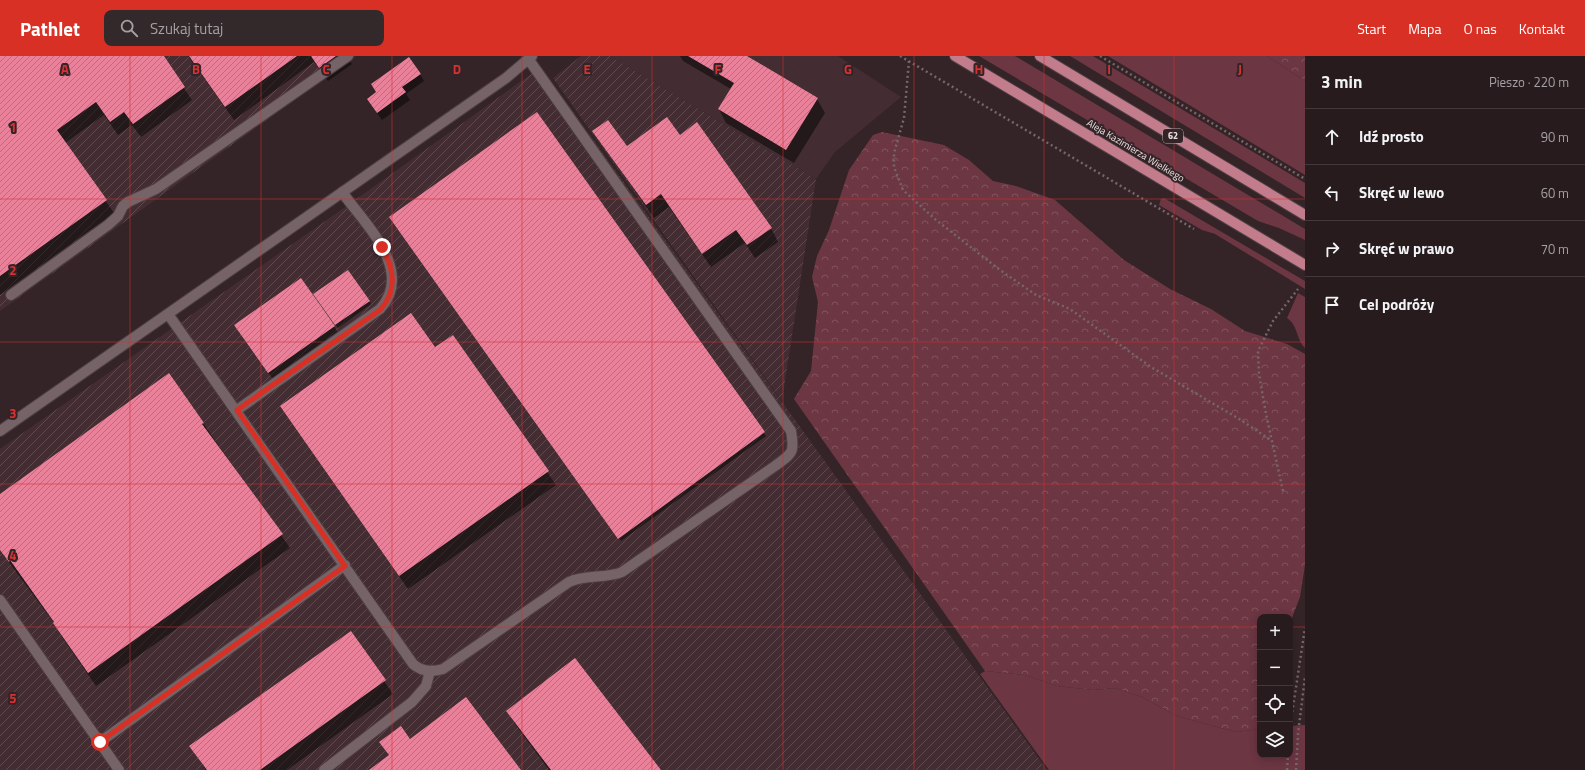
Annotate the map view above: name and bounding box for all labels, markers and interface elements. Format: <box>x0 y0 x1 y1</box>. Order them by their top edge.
search box <box>104 10 384 46</box>
text: Pathlet <box>20 14 80 43</box>
icon: search <box>118 17 140 39</box>
text: Szukaj tutaj <box>150 17 223 40</box>
text: Start <box>1357 18 1386 39</box>
text: Mapa <box>1408 18 1441 39</box>
text: O nas <box>1463 18 1497 39</box>
text: Kontakt <box>1519 18 1565 39</box>
text: A <box>61 59 69 79</box>
text: B <box>192 59 200 79</box>
text: C <box>322 59 330 79</box>
text: D <box>453 59 461 79</box>
text: E <box>583 59 591 79</box>
text: F <box>715 59 722 79</box>
text: G <box>844 59 852 79</box>
text: H <box>975 59 983 79</box>
text: I <box>1107 59 1111 79</box>
text: J <box>1238 59 1242 79</box>
text: 3 min <box>1321 69 1362 95</box>
text: Pieszo · 220 m <box>1489 72 1569 92</box>
street label: Aleja Kazimierza Wielkiego <box>1084 115 1188 186</box>
text: 1 <box>9 117 17 137</box>
text: Idź prosto <box>1359 125 1424 148</box>
icon: ahead <box>1321 126 1343 148</box>
text: 90 m <box>1541 127 1569 147</box>
road number: 62 <box>1163 129 1183 143</box>
text: Skręć w lewo <box>1359 181 1444 204</box>
icon: left <box>1321 182 1343 204</box>
text: 60 m <box>1541 183 1569 203</box>
text: Skręć w prawo <box>1359 237 1454 260</box>
route end <box>373 238 391 256</box>
icon: right <box>1321 238 1343 260</box>
text: 70 m <box>1541 239 1569 259</box>
text: 2 <box>9 260 17 280</box>
text: Cel podróży <box>1359 293 1434 316</box>
icon: arrive <box>1321 294 1343 316</box>
text: 3 <box>9 403 17 423</box>
text: 4 <box>9 545 17 565</box>
map controls <box>1257 614 1293 758</box>
button: + <box>1257 614 1293 650</box>
button: − <box>1257 650 1293 686</box>
button: locate <box>1257 686 1293 722</box>
text: 5 <box>9 688 17 708</box>
button: layers <box>1257 722 1293 758</box>
route start <box>91 733 109 751</box>

